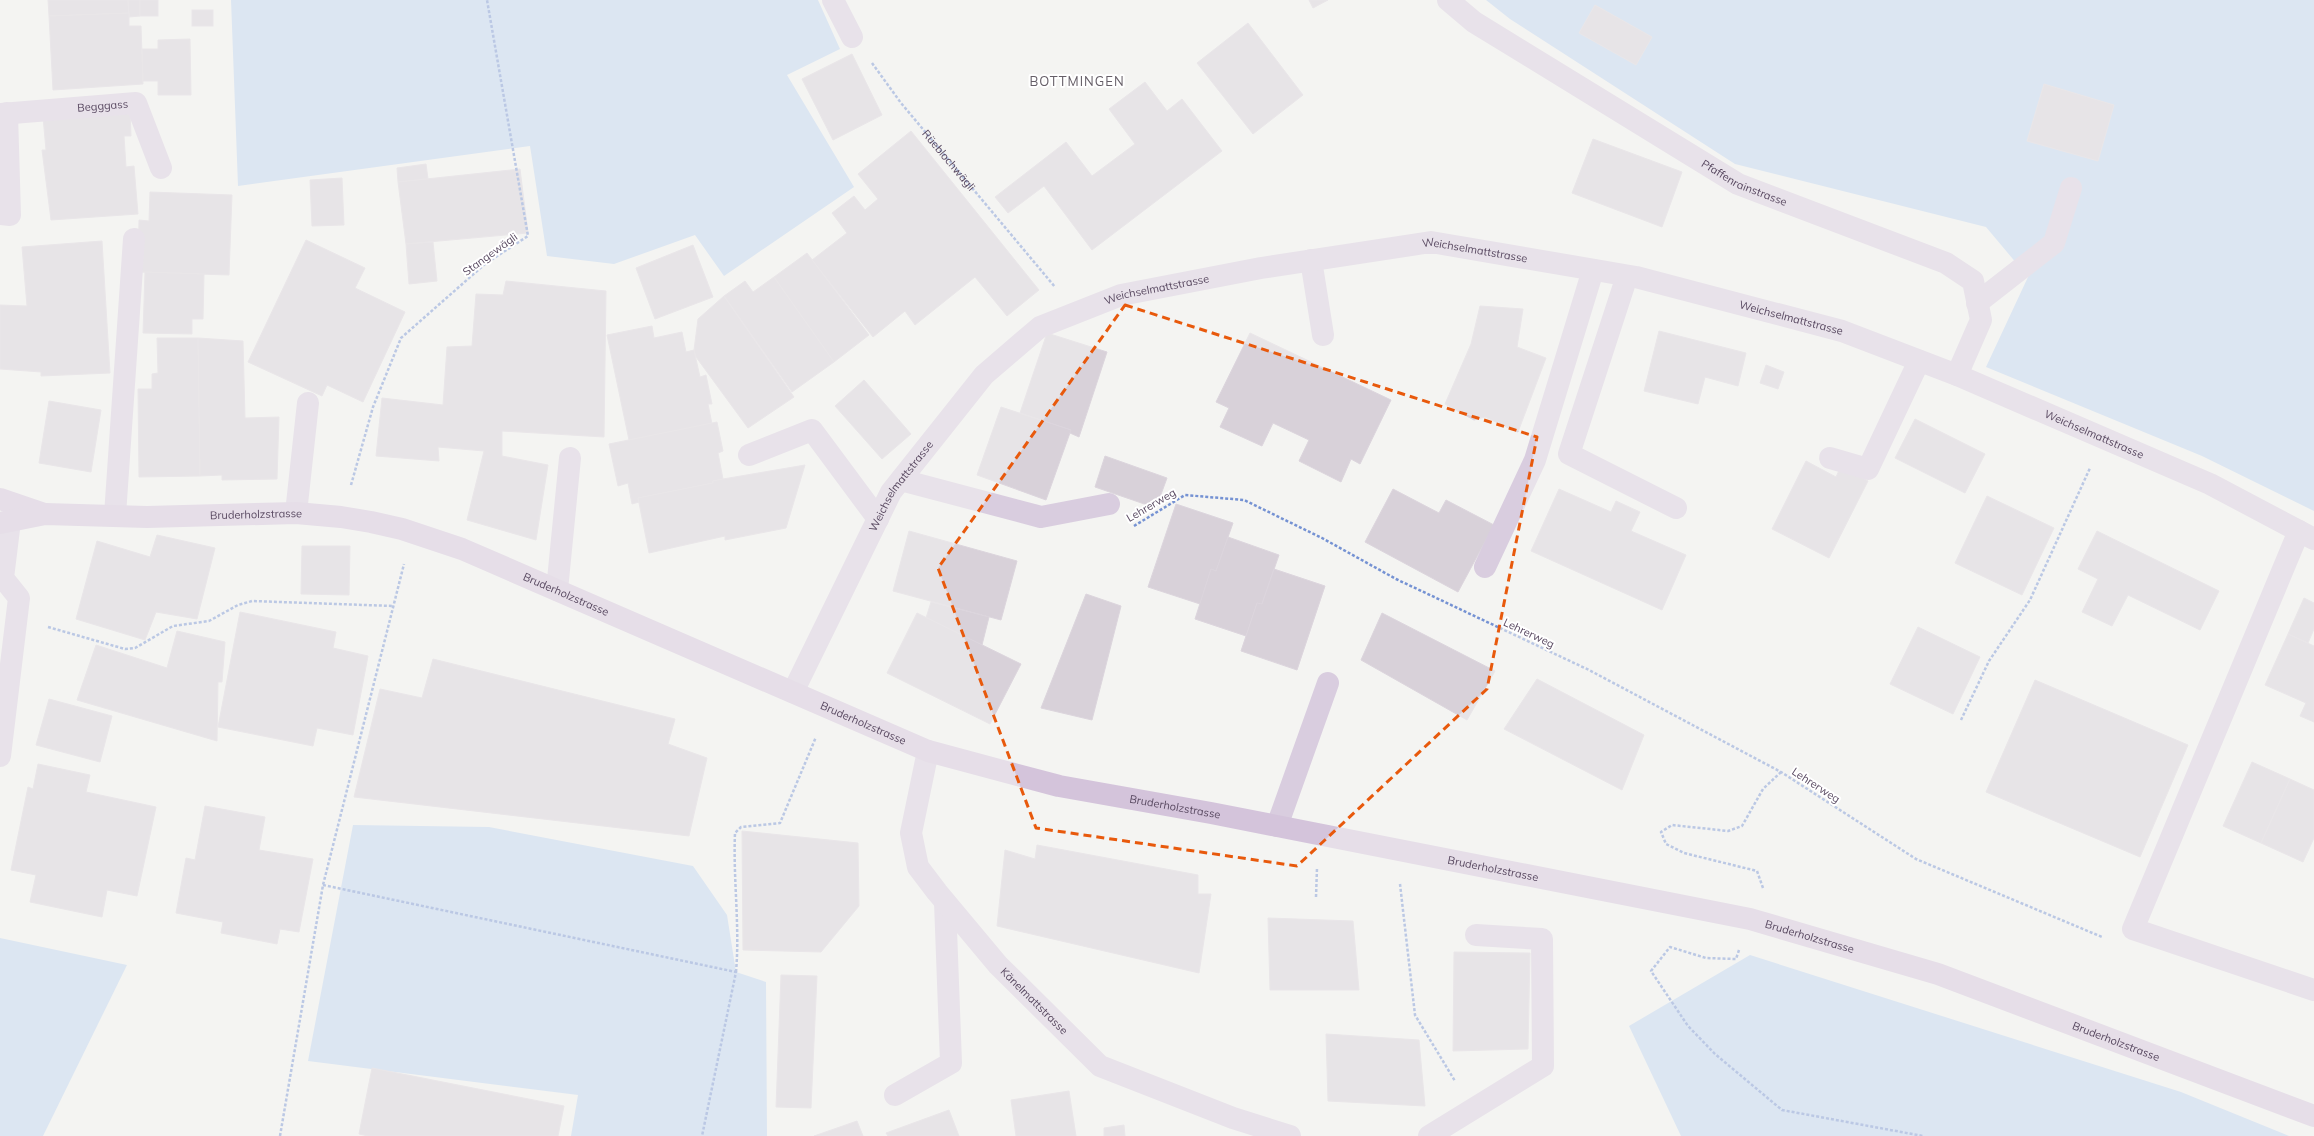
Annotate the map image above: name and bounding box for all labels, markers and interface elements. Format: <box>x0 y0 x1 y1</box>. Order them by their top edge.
district label: BOTTMINGEN <box>1029 73 1125 89</box>
street label: Begggass <box>77 97 129 115</box>
street label: Rüeblochwägli <box>919 127 978 194</box>
street label: Pfaffenrainstrasse <box>1699 156 1789 209</box>
street label: Stangewägli <box>460 229 520 279</box>
street label: Weichselmattstrasse <box>1421 235 1529 265</box>
street label: Weichselmattstrasse <box>1102 271 1210 308</box>
street label: Weichselmattstrasse <box>1738 297 1845 338</box>
street label: Weichselmattstrasse <box>2042 407 2146 462</box>
street label: Weichselmattstrasse <box>866 438 936 534</box>
street label: Lehrerweg <box>1124 485 1178 525</box>
street label: Bruderholzstrasse <box>210 506 303 522</box>
street label: Bruderholzstrasse <box>521 569 611 619</box>
street label: Lehrerweg <box>1501 615 1557 651</box>
street label: Bruderholzstrasse <box>818 698 908 748</box>
street label: Lehrerweg <box>1789 764 1843 806</box>
street label: Bruderholzstrasse <box>1128 792 1222 822</box>
street label: Bruderholzstrasse <box>1447 853 1540 884</box>
street label: Bruderholzstrasse <box>1763 917 1856 956</box>
street label: Känelmattstrasse <box>998 965 1071 1037</box>
street label: Bruderholzstrasse <box>2070 1018 2162 1064</box>

